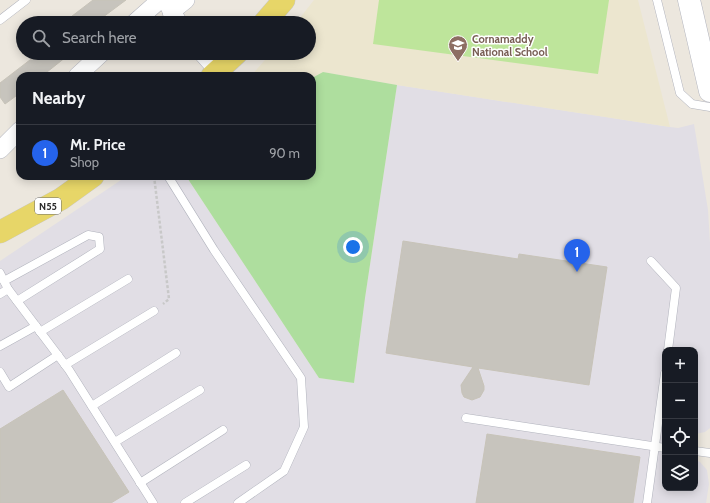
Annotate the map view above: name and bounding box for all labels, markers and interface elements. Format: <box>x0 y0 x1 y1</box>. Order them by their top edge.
search box <box>16 16 316 60</box>
icon: search <box>30 27 52 49</box>
text: Search here <box>62 29 137 47</box>
place label: Cornamaddy National School <box>472 32 548 59</box>
school or university icon: Cornamaddy National School <box>447 34 469 62</box>
text: Nearby <box>32 88 85 108</box>
text: Mr. Price <box>70 136 125 154</box>
text: 1 <box>43 145 47 161</box>
text: 90 m <box>269 145 300 161</box>
text: Shop <box>70 154 99 170</box>
road number: N55 <box>35 198 61 214</box>
your location <box>343 237 363 257</box>
pin: 1 <box>564 239 590 272</box>
map controls <box>662 347 698 491</box>
button: + <box>662 347 698 383</box>
button: − <box>662 383 698 419</box>
button: locate <box>662 419 698 455</box>
button: layers <box>662 455 698 491</box>

